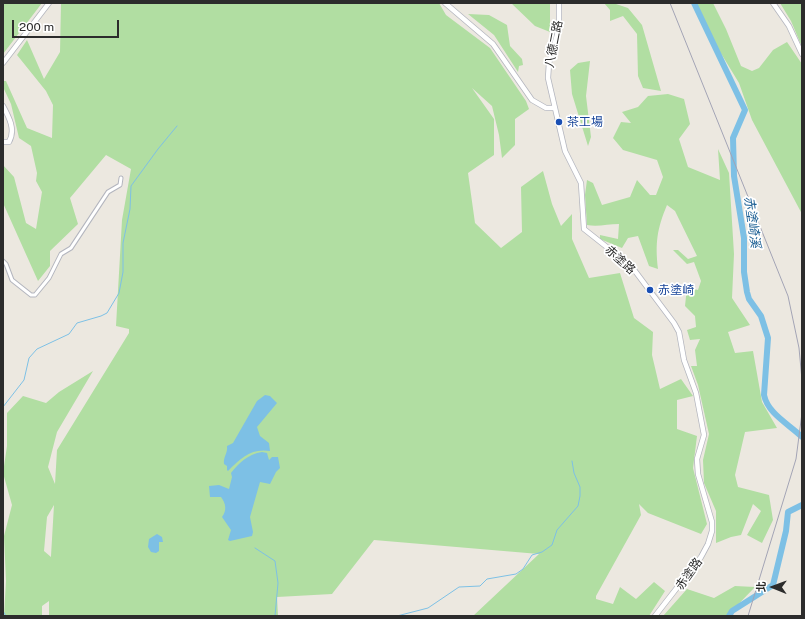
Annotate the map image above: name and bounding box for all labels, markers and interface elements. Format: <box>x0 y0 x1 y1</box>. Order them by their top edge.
scale bar <box>14 12 121 38</box>
street label: 八德二路 <box>542 19 566 69</box>
text: 200 m <box>19 20 54 34</box>
place label: 茶工場 <box>567 115 603 129</box>
marker: 茶工場 <box>554 117 564 127</box>
water label: 赤塗崎溪 <box>741 195 763 249</box>
street label: 赤塗路 <box>602 243 638 277</box>
place label: 赤塗崎 <box>658 283 694 297</box>
marker: 赤塗崎 <box>645 285 655 295</box>
street label: 赤塗路 <box>673 555 705 593</box>
north arrow <box>753 567 793 607</box>
text: 北 <box>755 581 767 592</box>

